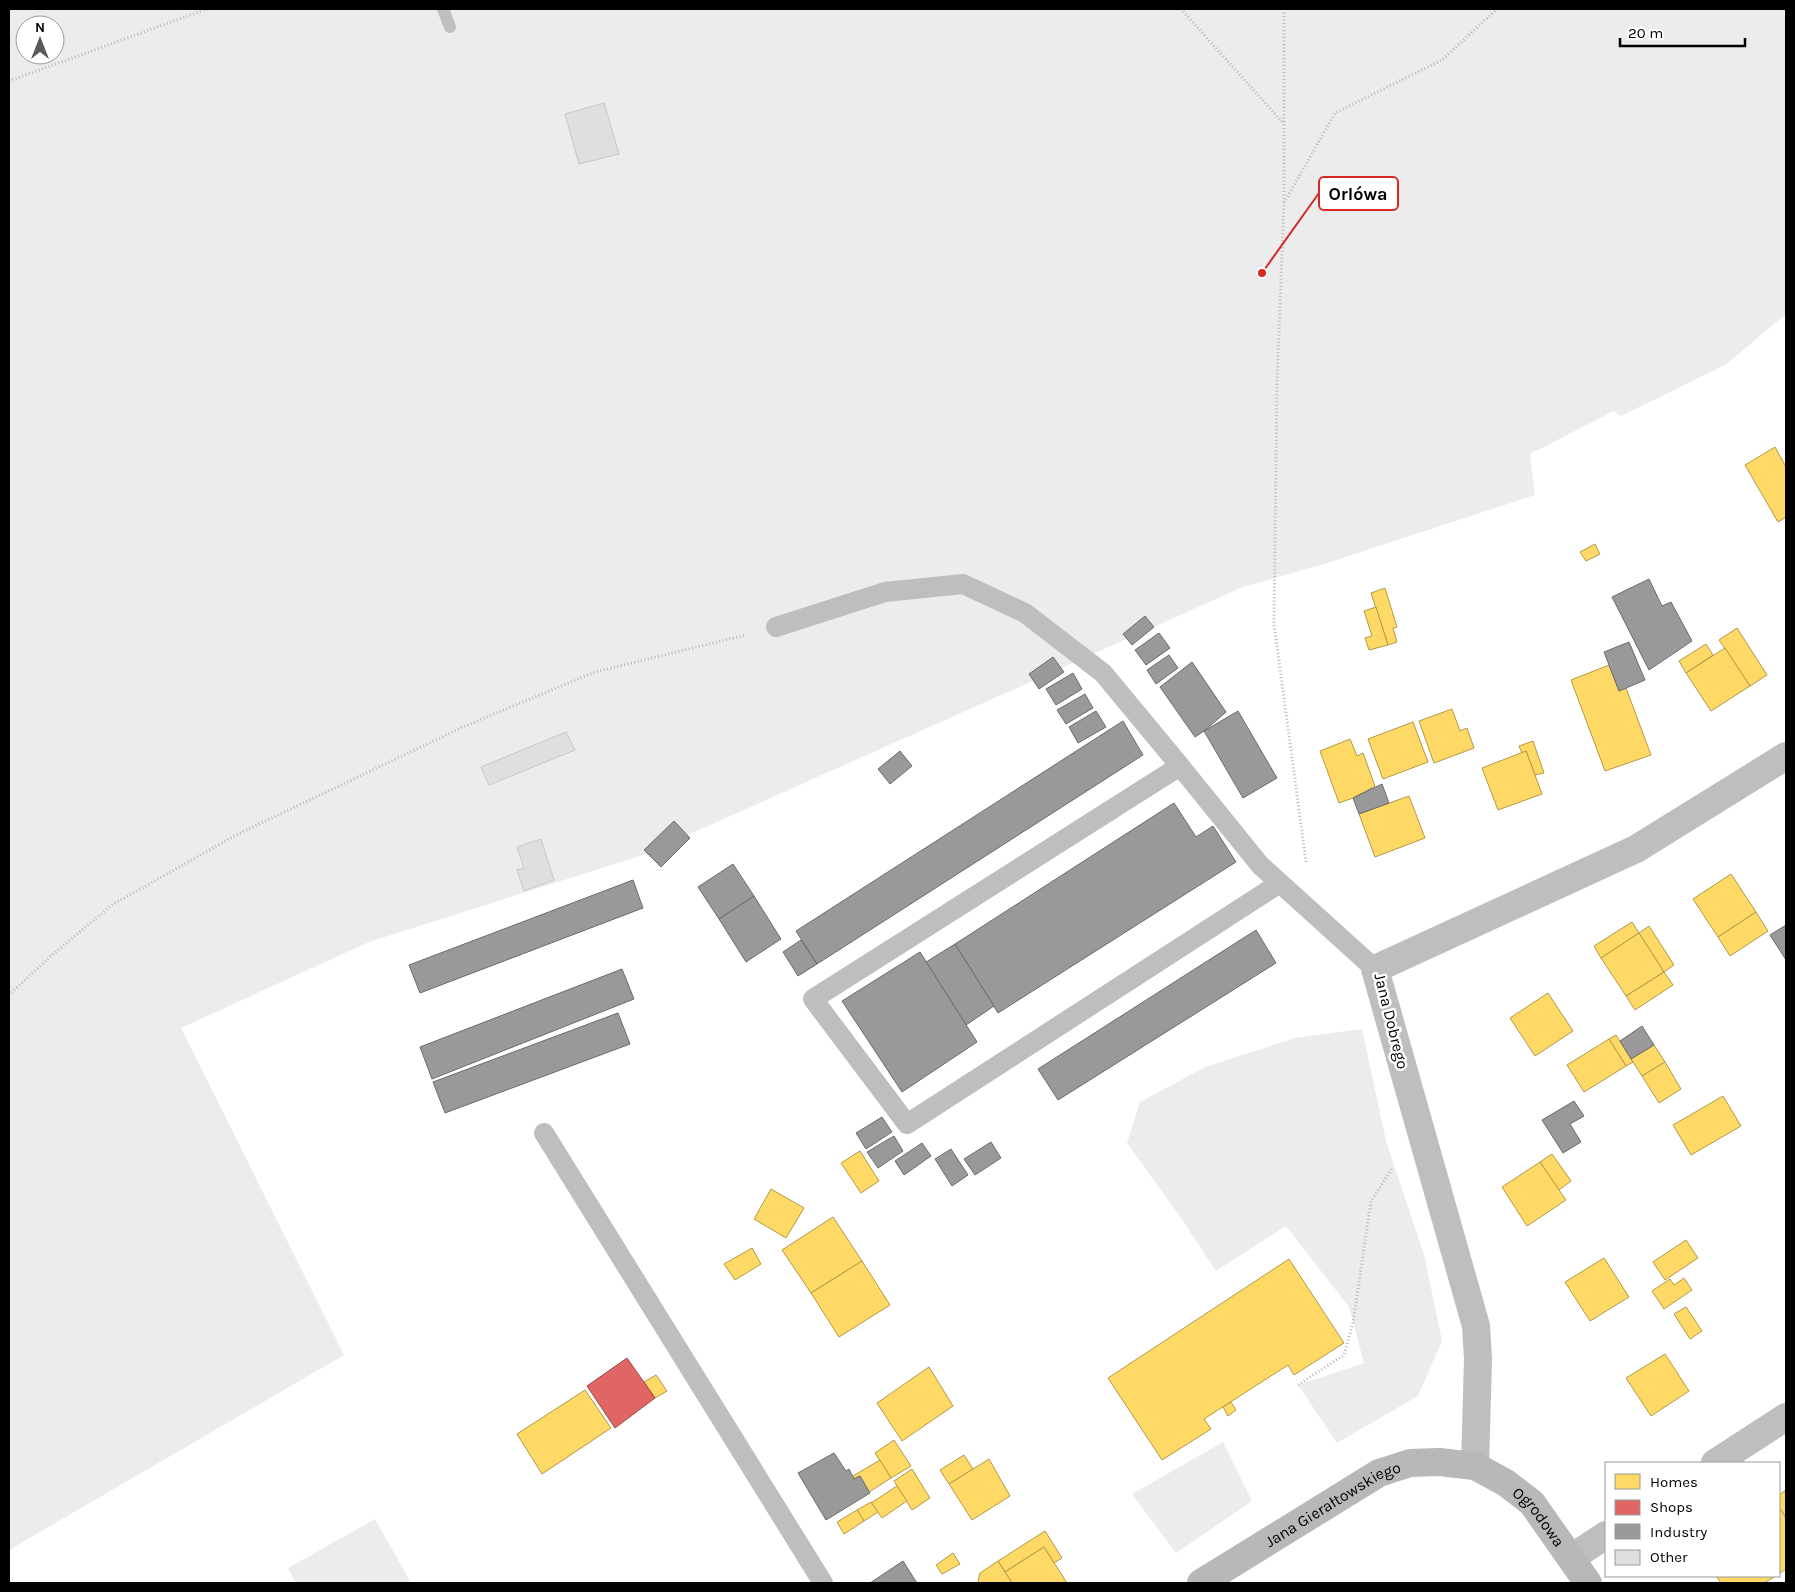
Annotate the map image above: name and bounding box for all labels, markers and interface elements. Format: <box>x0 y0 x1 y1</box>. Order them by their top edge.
north arrow <box>15 15 65 65</box>
scale bar <box>1620 15 1745 47</box>
text: N <box>35 19 45 36</box>
text: 20 m <box>1628 24 1663 42</box>
callout: Orlówa <box>1319 177 1398 210</box>
text: Orlówa <box>1328 183 1388 205</box>
street label: Jana Dobrego <box>1370 971 1413 1071</box>
street label: Jana Gierałtowskiego <box>1262 1458 1403 1551</box>
legend <box>1605 1462 1780 1577</box>
text: Homes <box>1650 1473 1698 1491</box>
street label: Ogrodowa <box>1509 1483 1569 1551</box>
text: Shops <box>1650 1498 1693 1516</box>
text: Industry <box>1650 1523 1707 1541</box>
text: Other <box>1650 1548 1688 1566</box>

